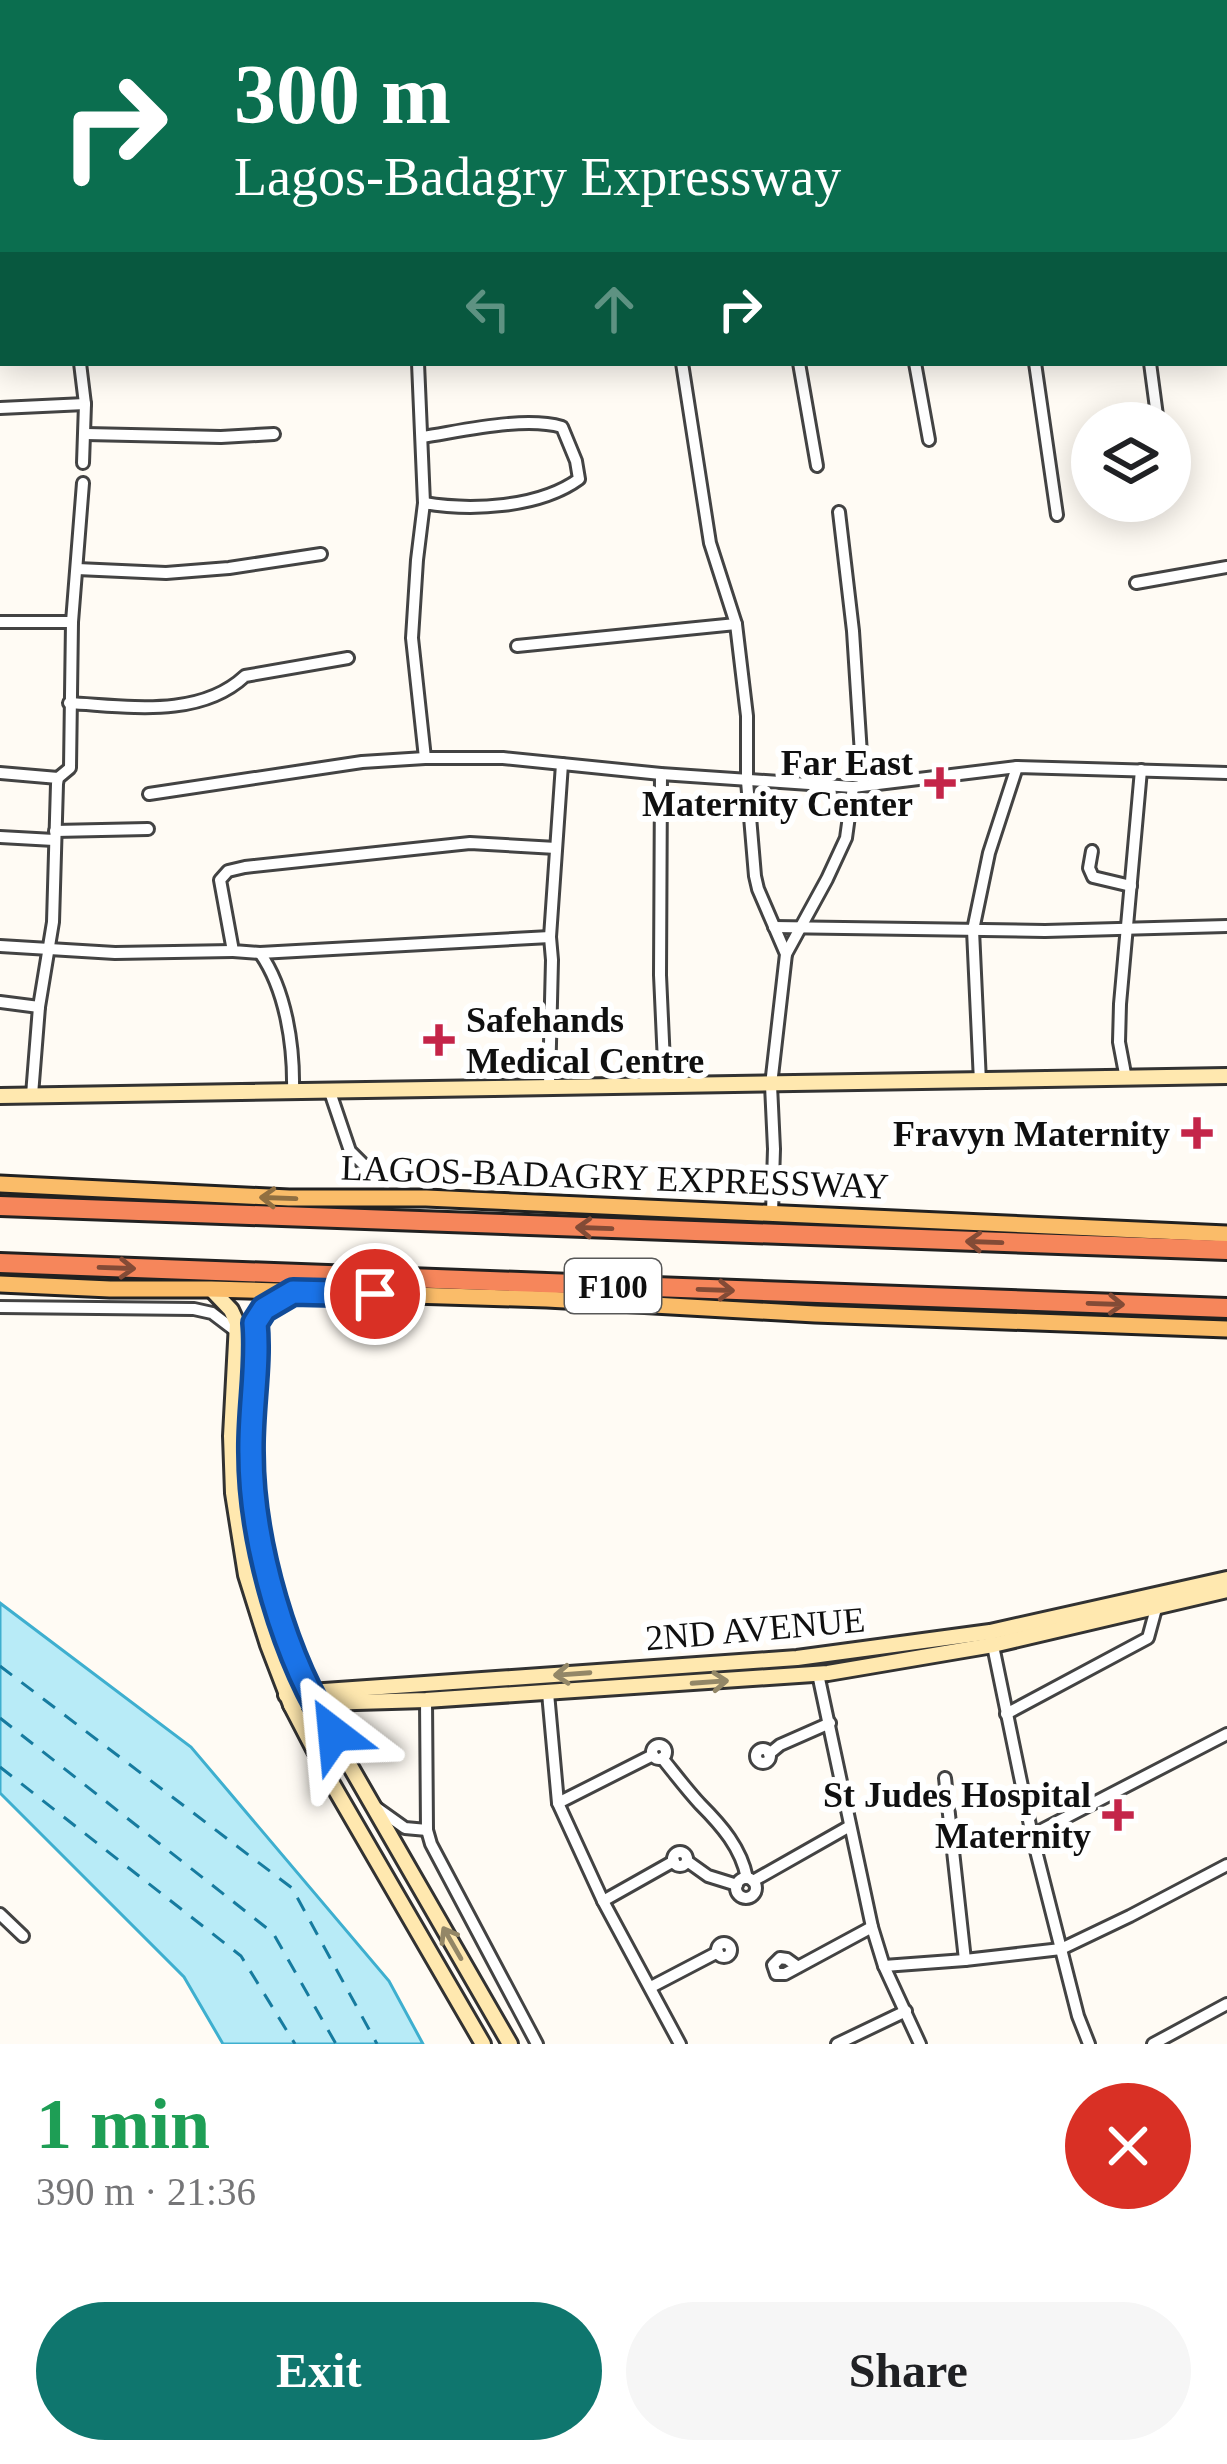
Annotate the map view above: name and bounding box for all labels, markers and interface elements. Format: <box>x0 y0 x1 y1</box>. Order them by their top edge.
icon: right <box>36 48 192 204</box>
text: 300 m <box>234 48 451 141</box>
text: Lagos-Badagry Expressway <box>234 147 841 207</box>
icon: left <box>455 276 521 342</box>
icon: ahead <box>581 276 647 342</box>
icon: right <box>707 276 773 342</box>
map controls <box>1071 402 1191 522</box>
button: layers <box>1071 402 1191 522</box>
place label: Far East Maternity Center <box>642 743 913 824</box>
marker: Far East Maternity Center <box>924 767 956 799</box>
place label: Safehands Medical Centre <box>466 1000 704 1081</box>
marker: Safehands Medical Centre <box>423 1024 455 1056</box>
place label: Fravyn Maternity <box>893 1114 1170 1154</box>
marker: Fravyn Maternity <box>1181 1117 1213 1149</box>
street label: LAGOS-BADAGRY EXPRESSWAY <box>340 1147 890 1207</box>
one-way arrow <box>259 1186 298 1209</box>
one-way arrow <box>575 1216 614 1239</box>
one-way arrow <box>965 1230 1004 1253</box>
pin <box>324 1243 426 1345</box>
one-way arrow <box>97 1256 136 1279</box>
road number: F100 <box>565 1259 661 1313</box>
icon: arrive <box>342 1261 408 1327</box>
one-way arrow <box>696 1279 735 1302</box>
one-way arrow <box>1086 1293 1125 1316</box>
street label: 2ND AVENUE <box>644 1599 867 1659</box>
one-way arrow <box>553 1663 592 1686</box>
position arrow <box>271 1671 397 1797</box>
one-way arrow <box>689 1671 728 1694</box>
place label: St Judes Hospital Maternity <box>823 1775 1091 1856</box>
marker: St Judes Hospital Maternity <box>1102 1799 1134 1831</box>
one-way arrow <box>439 1926 463 1961</box>
button: close <box>1065 2083 1191 2209</box>
text: 1 min <box>36 2084 210 2164</box>
text: 390 m · 21:36 <box>36 2170 256 2213</box>
button: Exit <box>36 2302 602 2440</box>
button: Share <box>626 2302 1191 2440</box>

